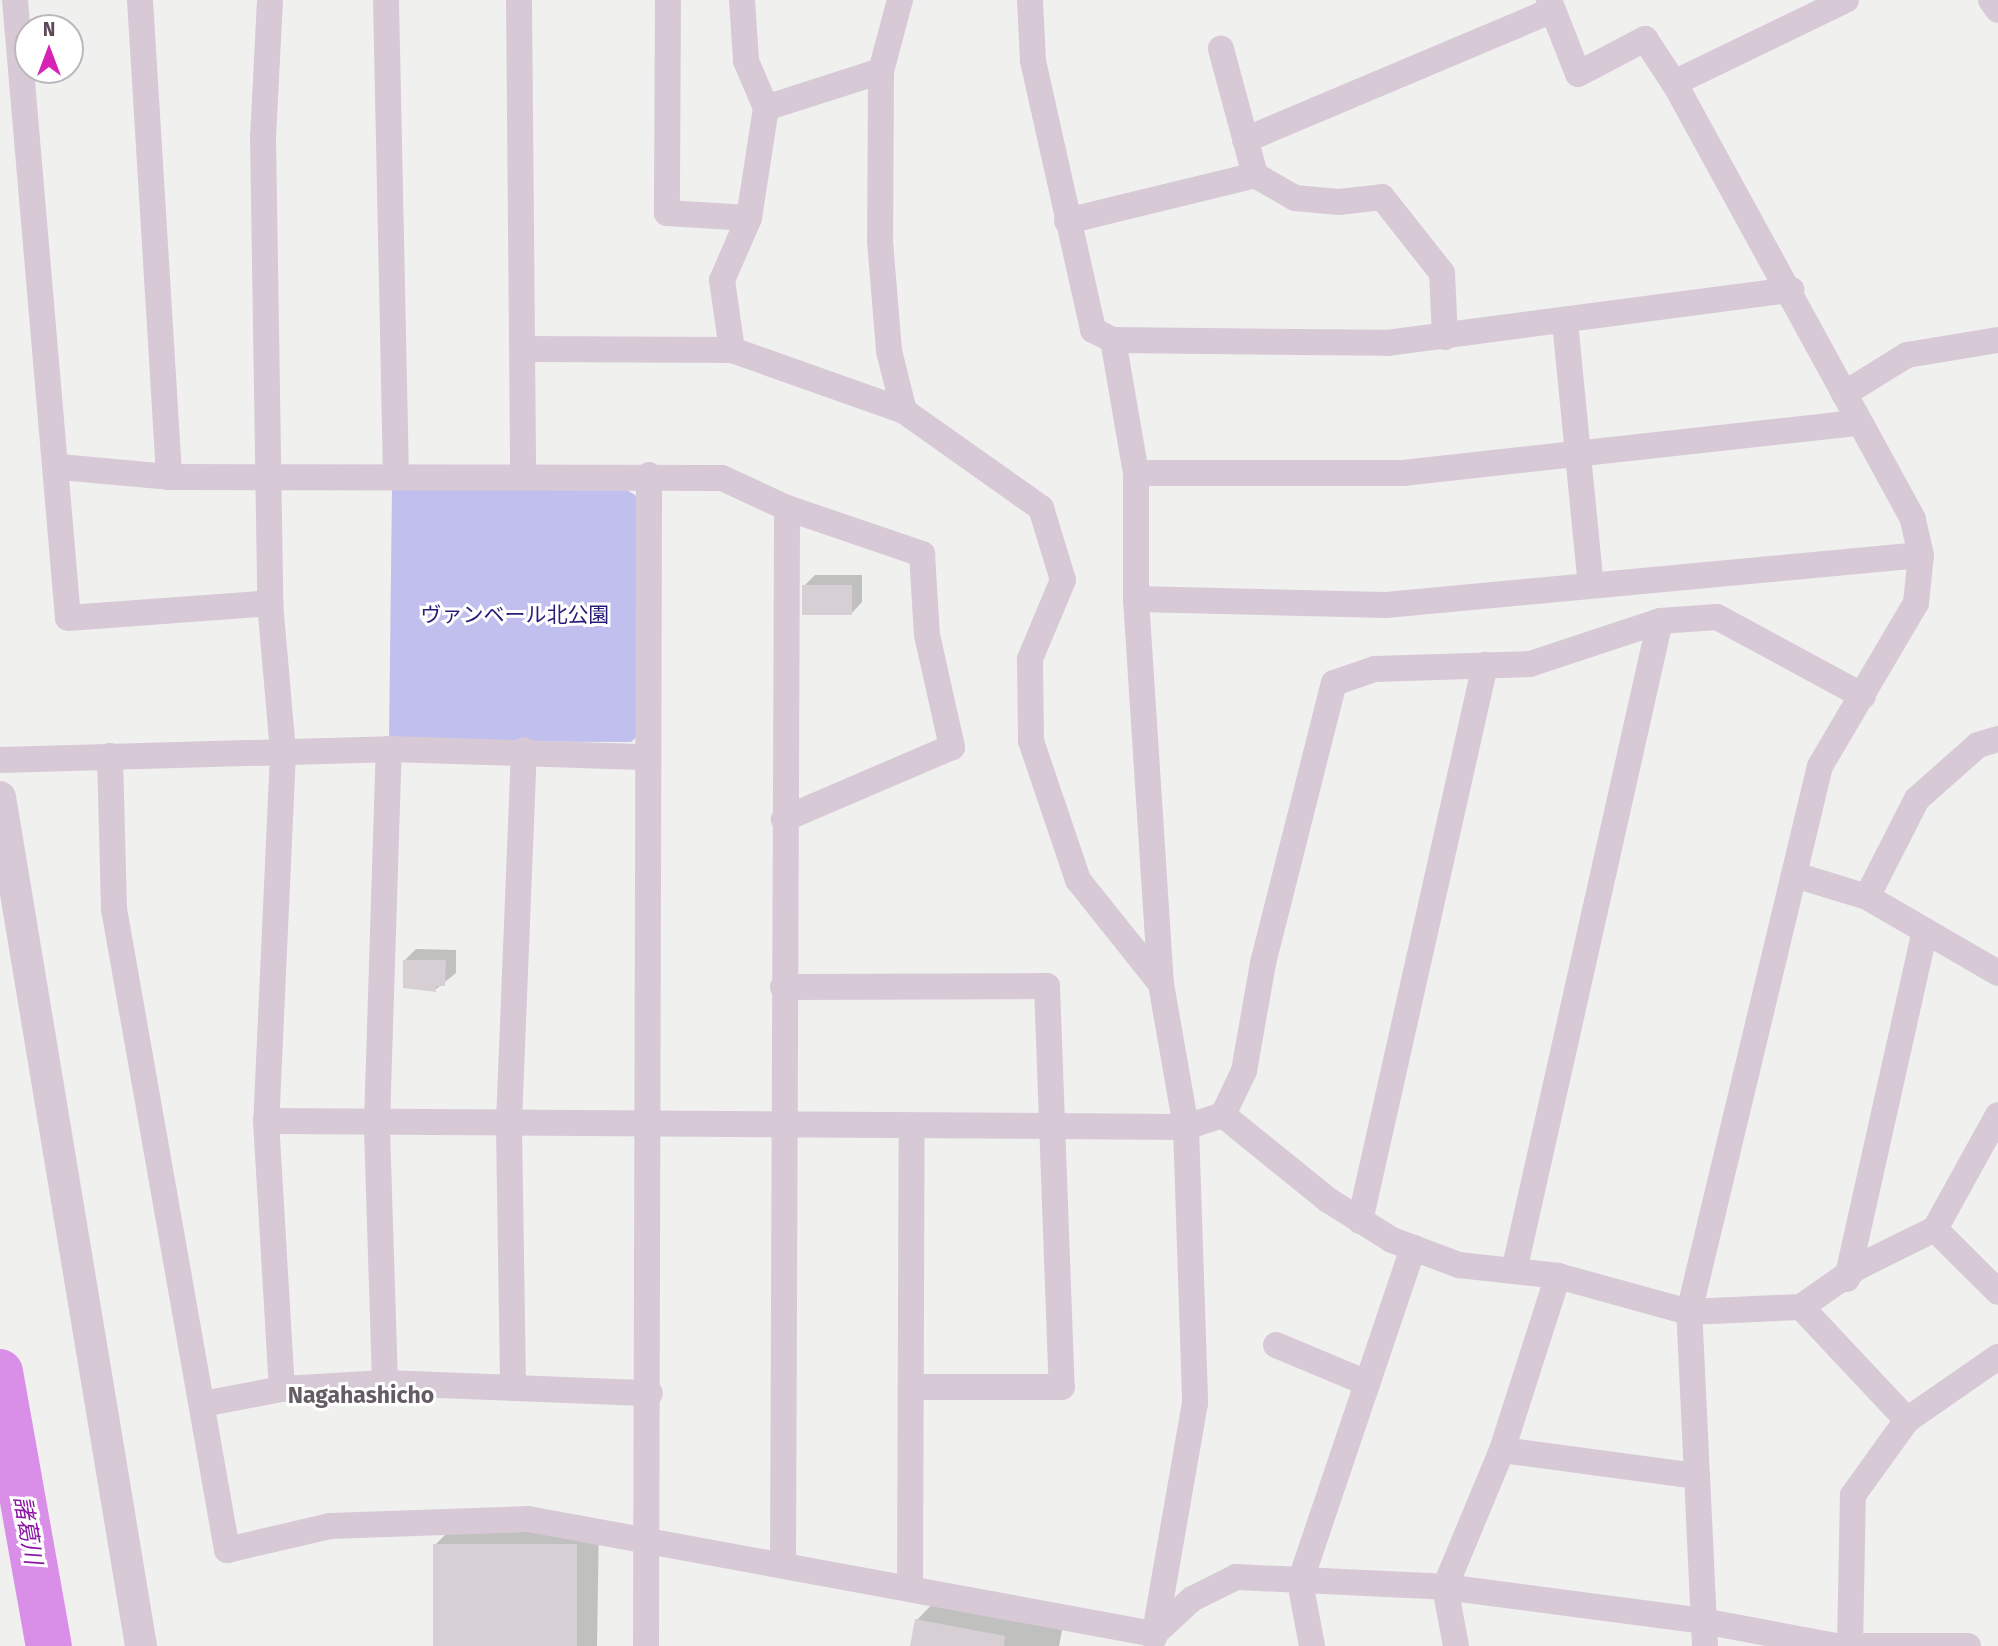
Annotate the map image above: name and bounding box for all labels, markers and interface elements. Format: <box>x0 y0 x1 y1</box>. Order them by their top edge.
north arrow <box>14 14 84 84</box>
text: N <box>43 18 55 41</box>
park label: ヴァンベール北公園 <box>421 602 609 628</box>
district label: Nagahashicho <box>288 1381 434 1409</box>
water label: 諸葛川 <box>8 1494 48 1566</box>

